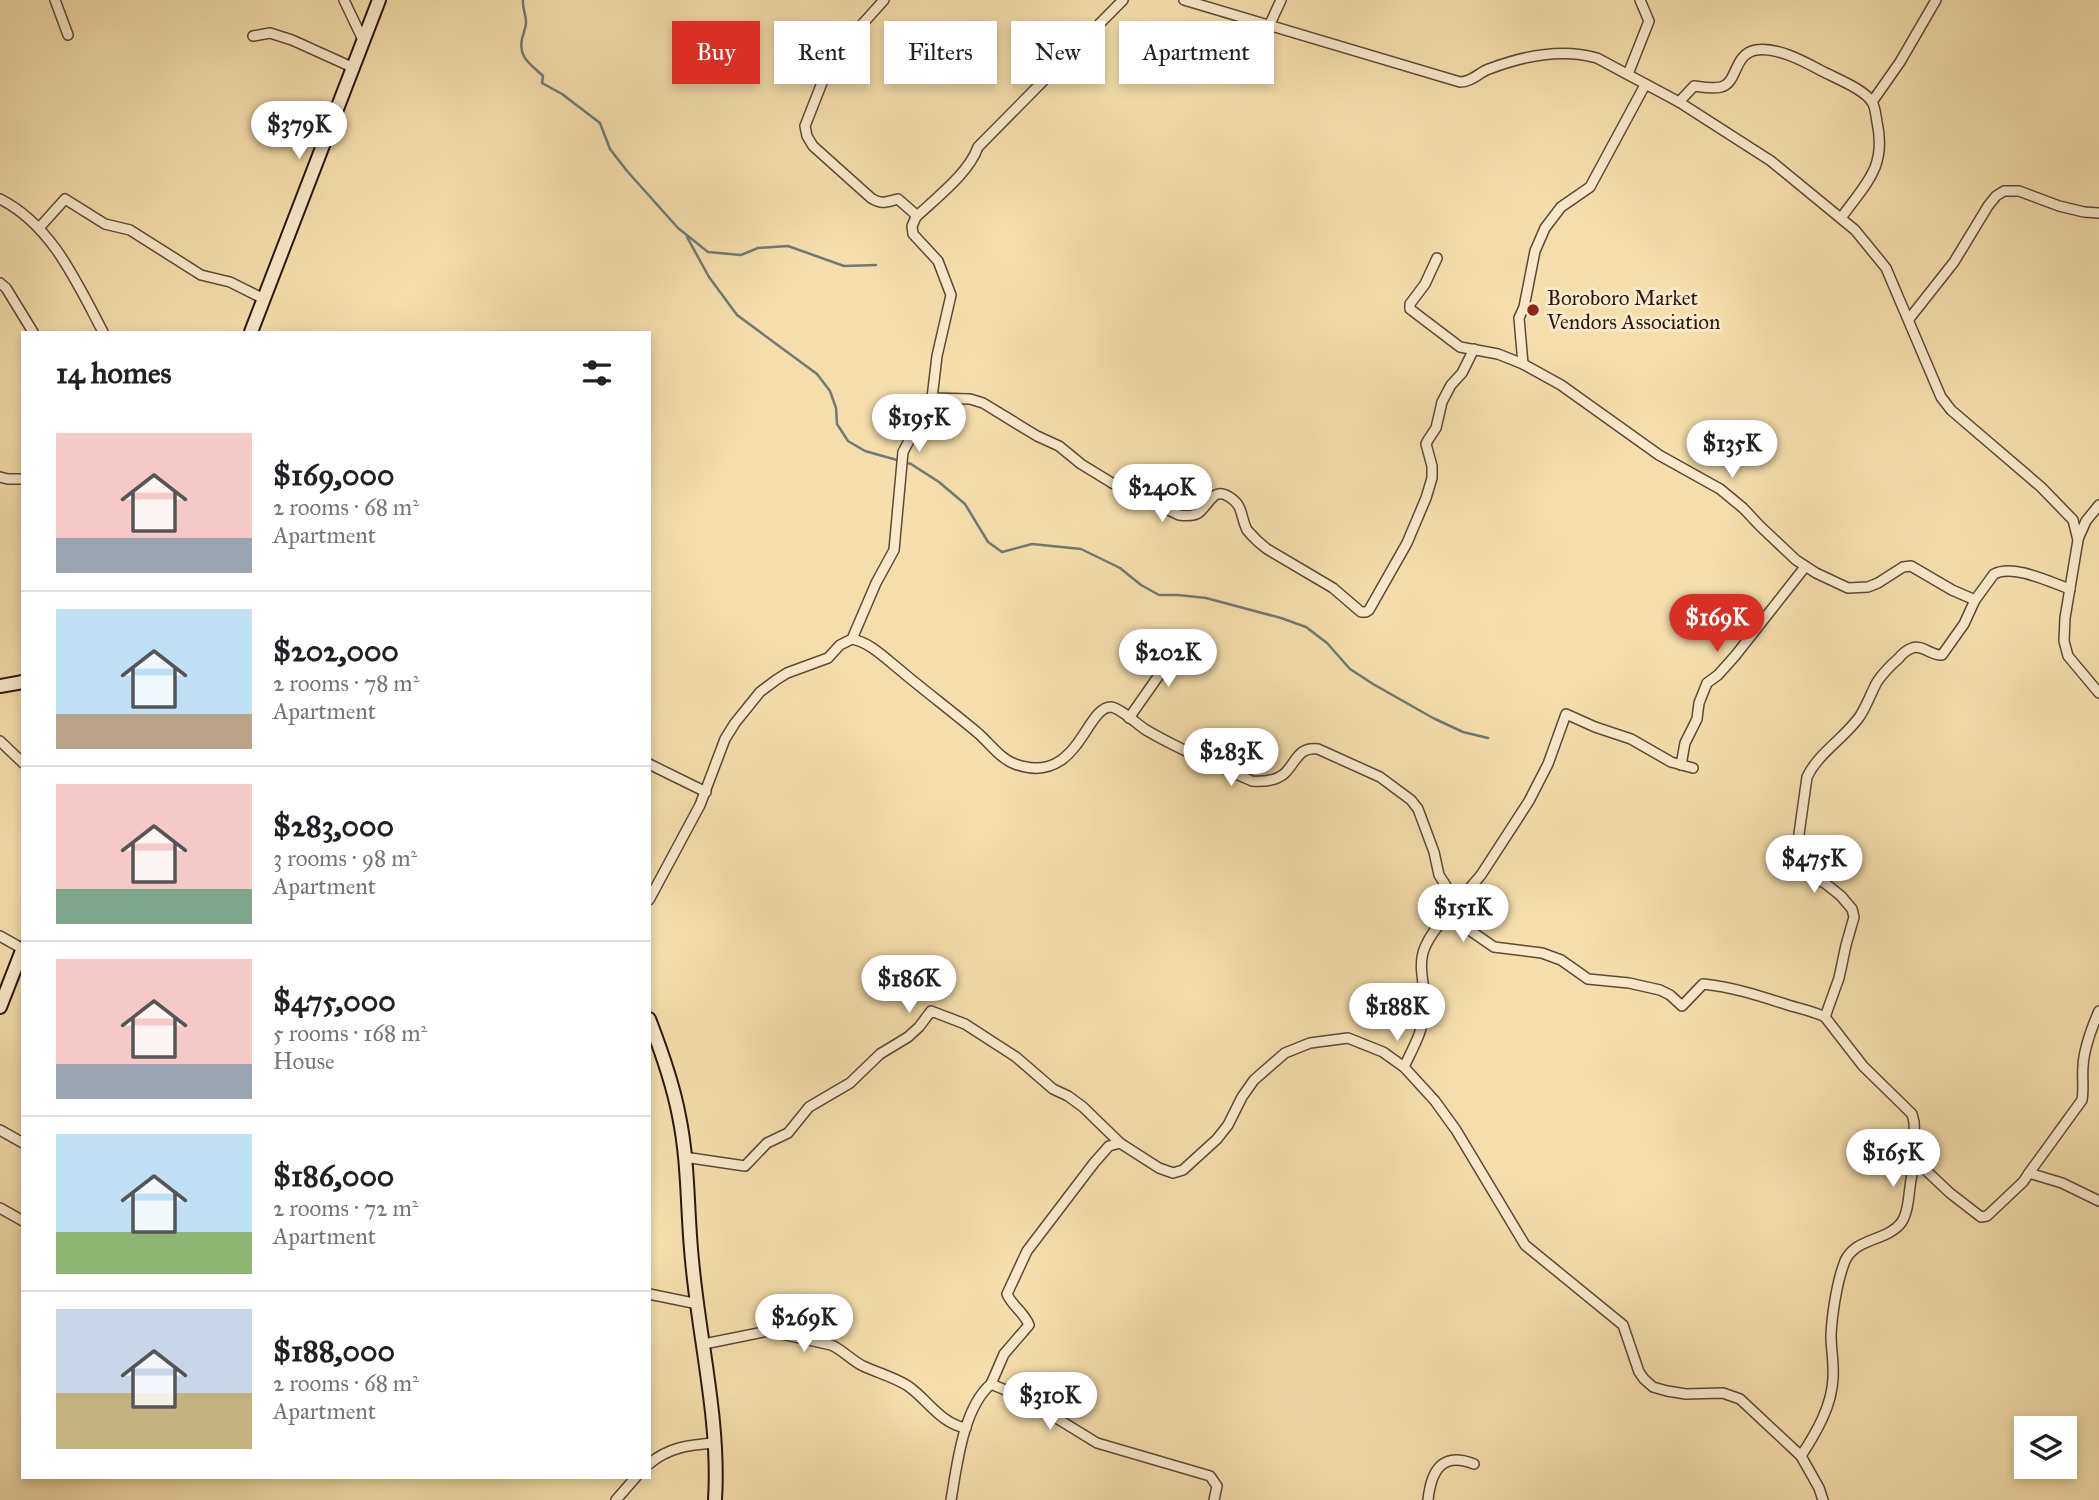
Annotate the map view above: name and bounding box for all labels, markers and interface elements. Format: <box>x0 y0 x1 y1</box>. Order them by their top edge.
chip: Buy <box>672 21 760 84</box>
chip: Rent <box>774 21 870 84</box>
chip: Filters <box>884 21 997 84</box>
chip: New <box>1011 21 1105 84</box>
chip: Apartment <box>1119 21 1274 84</box>
pin: $379K <box>250 102 348 161</box>
text: $379K <box>267 110 331 138</box>
place label: Boroboro Market Vendors Association <box>1546 285 1720 335</box>
marker: Boroboro Market Vendors Association <box>1525 302 1541 318</box>
icon: filters <box>578 354 616 392</box>
text: 14 homes <box>56 355 171 391</box>
pin: $195K <box>870 394 968 454</box>
text: $195K <box>888 403 950 431</box>
pin: $135K <box>1683 420 1781 480</box>
text: $135K <box>1702 429 1762 457</box>
text: $169,000 <box>273 457 394 493</box>
icon: home <box>112 461 196 545</box>
pin: $240K <box>1113 464 1211 524</box>
text: $240K <box>1128 473 1196 501</box>
text: 2 rooms · 68 m² <box>273 493 419 521</box>
text: Apartment <box>273 521 376 549</box>
pin: $169K <box>1668 594 1766 654</box>
text: $169K <box>1685 603 1749 631</box>
pin: $202K <box>1119 630 1217 689</box>
text: $202,000 <box>273 633 399 669</box>
icon: home <box>112 637 196 721</box>
text: $202K <box>1135 638 1201 666</box>
text: 2 rooms · 78 m² <box>273 669 419 697</box>
text: Apartment <box>273 697 376 725</box>
pin: $283K <box>1182 728 1280 788</box>
text: $283K <box>1200 737 1262 765</box>
text: $283,000 <box>273 808 394 844</box>
icon: home <box>112 812 196 896</box>
pin: $475K <box>1765 836 1863 895</box>
text: 3 rooms · 98 m² <box>273 844 417 872</box>
text: $475K <box>1782 844 1846 872</box>
text: Apartment <box>273 872 376 900</box>
pin: $151K <box>1414 884 1512 944</box>
text: $151K <box>1434 893 1492 921</box>
pin: $186K <box>860 956 958 1015</box>
text: $186K <box>877 964 941 992</box>
text: $475,000 <box>273 983 396 1019</box>
pin: $188K <box>1348 984 1446 1043</box>
icon: home <box>112 987 196 1071</box>
text: $188K <box>1365 992 1429 1020</box>
text: 5 rooms · 168 m² <box>273 1019 427 1047</box>
text: House <box>273 1047 335 1075</box>
pin: $165K <box>1844 1130 1942 1189</box>
text: $165K <box>1862 1138 1924 1166</box>
text: $186,000 <box>273 1158 394 1194</box>
icon: home <box>112 1162 196 1246</box>
text: 2 rooms · 72 m² <box>273 1194 418 1222</box>
text: Apartment <box>273 1222 376 1250</box>
pin: $269K <box>755 1294 853 1354</box>
text: $269K <box>771 1303 837 1331</box>
text: $188,000 <box>273 1333 395 1369</box>
icon: home <box>112 1337 196 1421</box>
text: 2 rooms · 68 m² <box>273 1369 419 1397</box>
pin: $310K <box>1001 1372 1099 1432</box>
text: $310K <box>1019 1381 1081 1409</box>
text: Apartment <box>273 1397 376 1425</box>
map controls <box>2014 1416 2077 1479</box>
button: layers <box>2014 1416 2077 1479</box>

